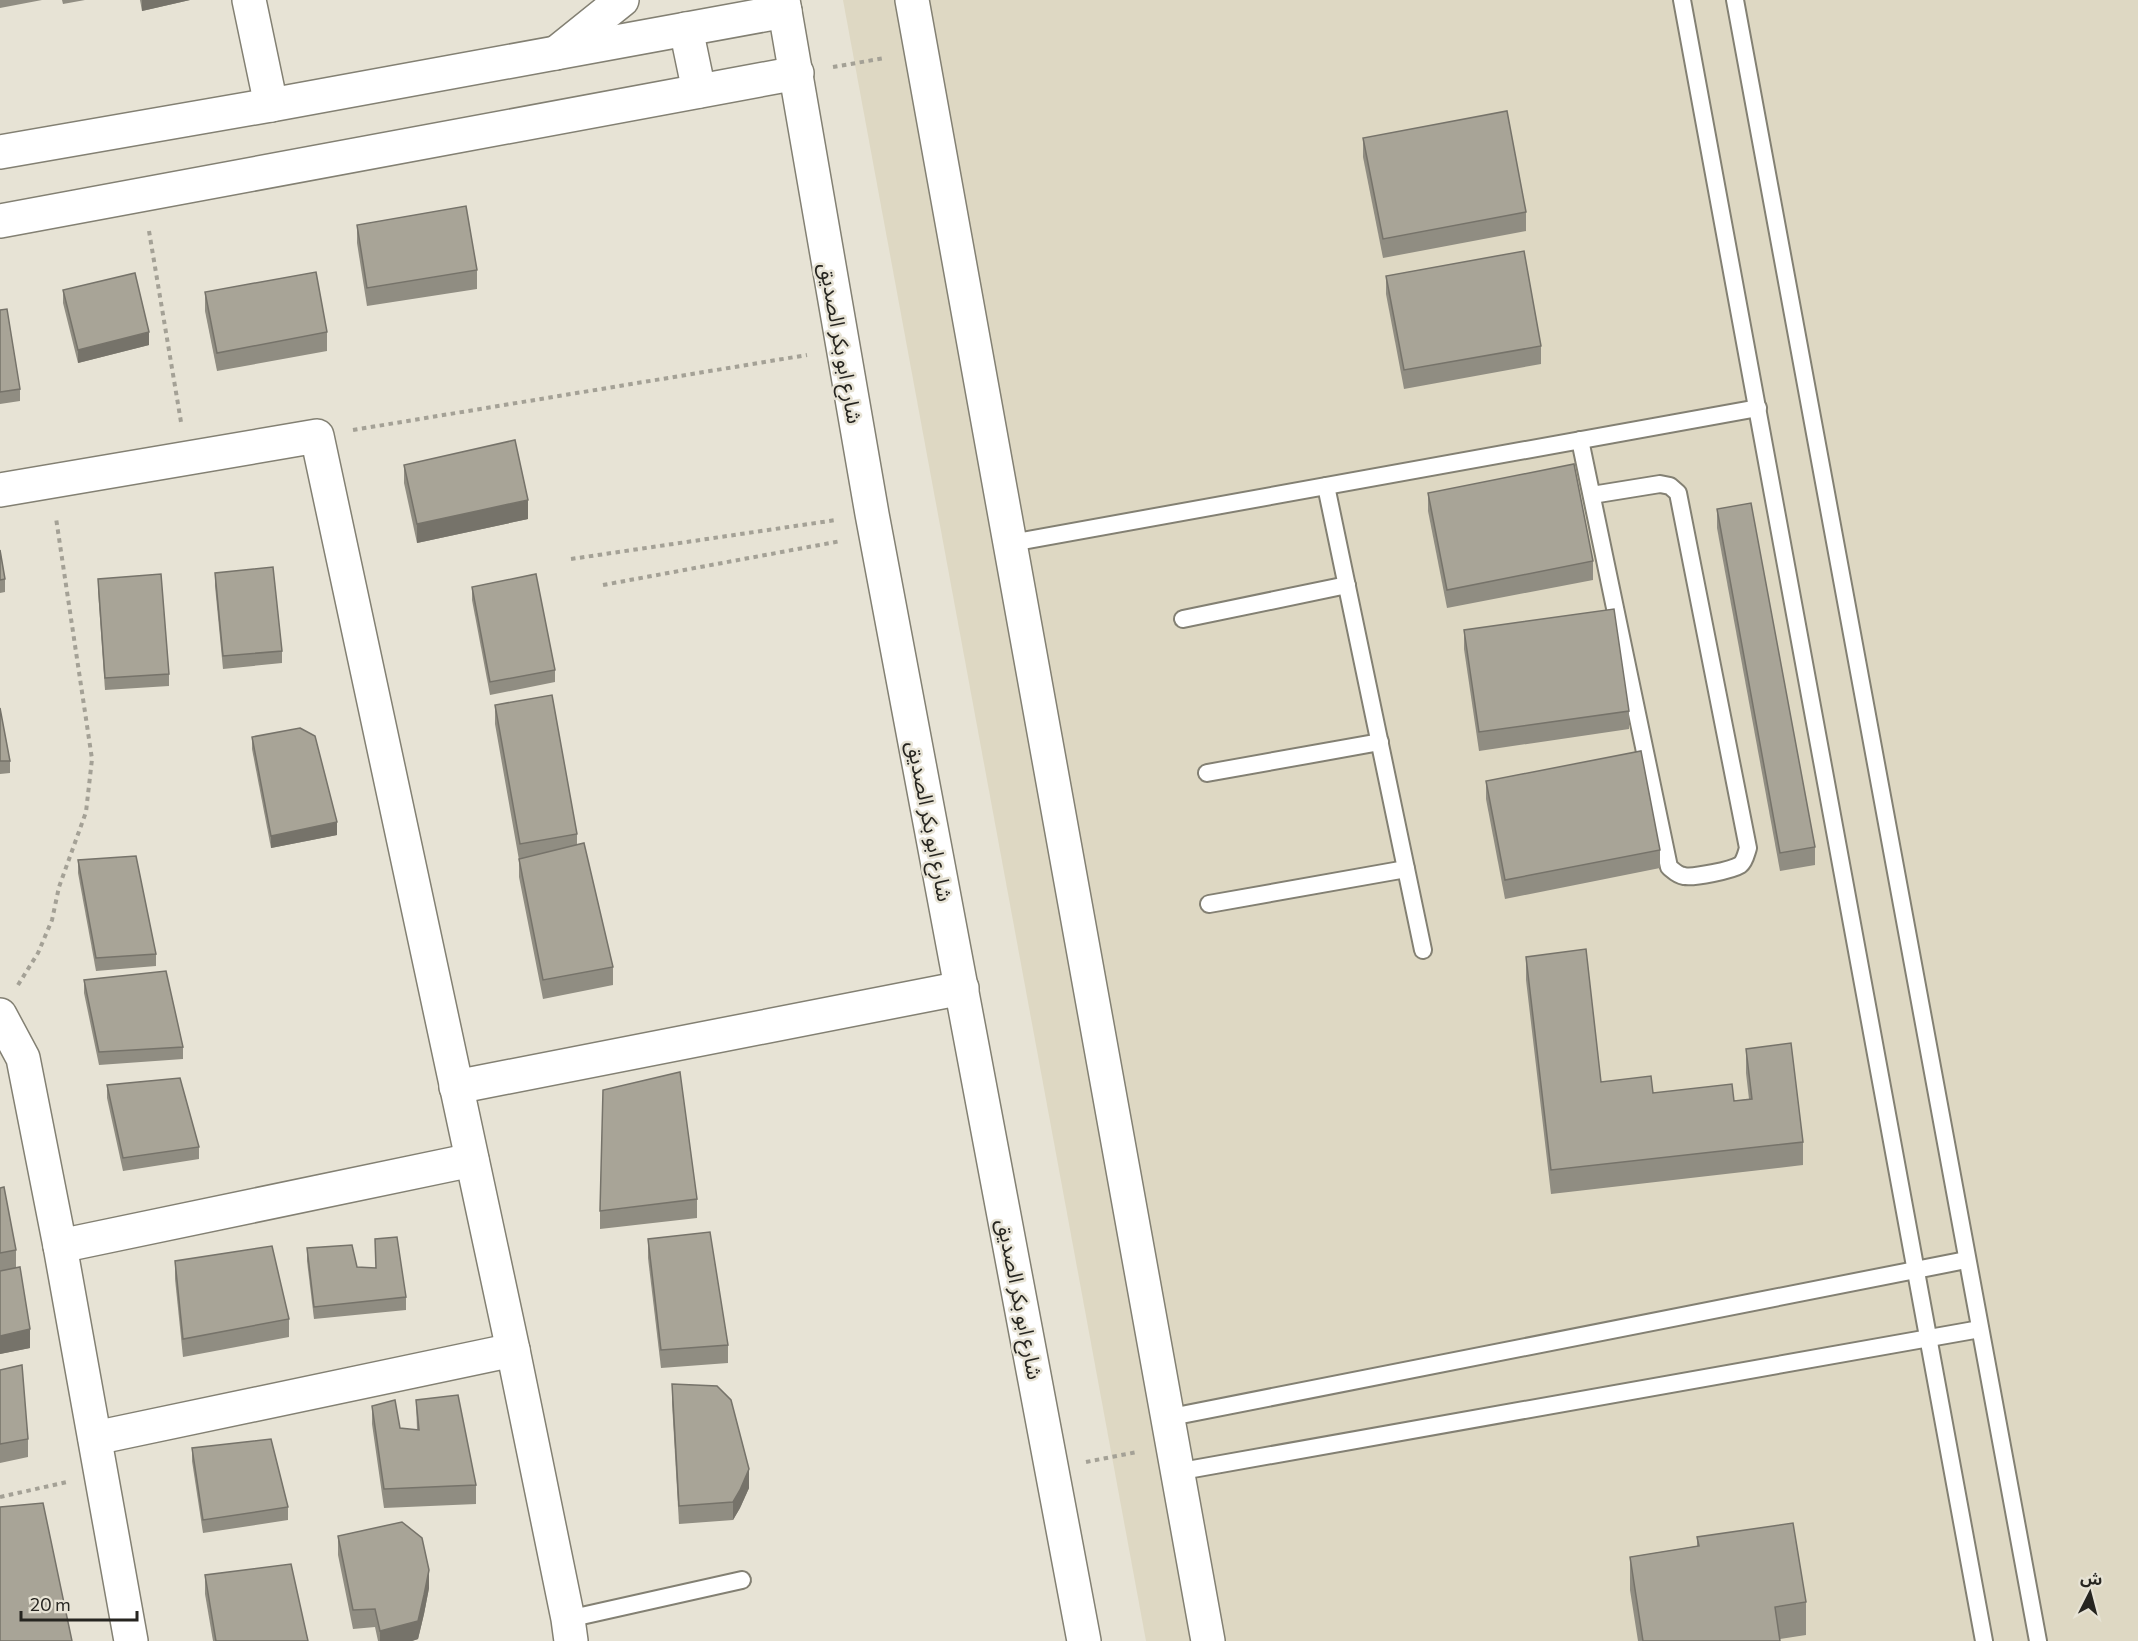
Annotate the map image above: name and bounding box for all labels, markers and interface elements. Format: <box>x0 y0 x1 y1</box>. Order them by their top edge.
street label: شارع ابو بكر الصديق <box>812 261 868 426</box>
street label: شارع ابو بكر الصديق <box>899 739 959 904</box>
street label: شارع ابو بكر الصديق <box>989 1217 1049 1382</box>
north arrow <box>2060 1563 2120 1623</box>
text: ش <box>2080 1567 2104 1589</box>
scale bar <box>21 1584 136 1622</box>
text: 20 m <box>30 1593 71 1615</box>

